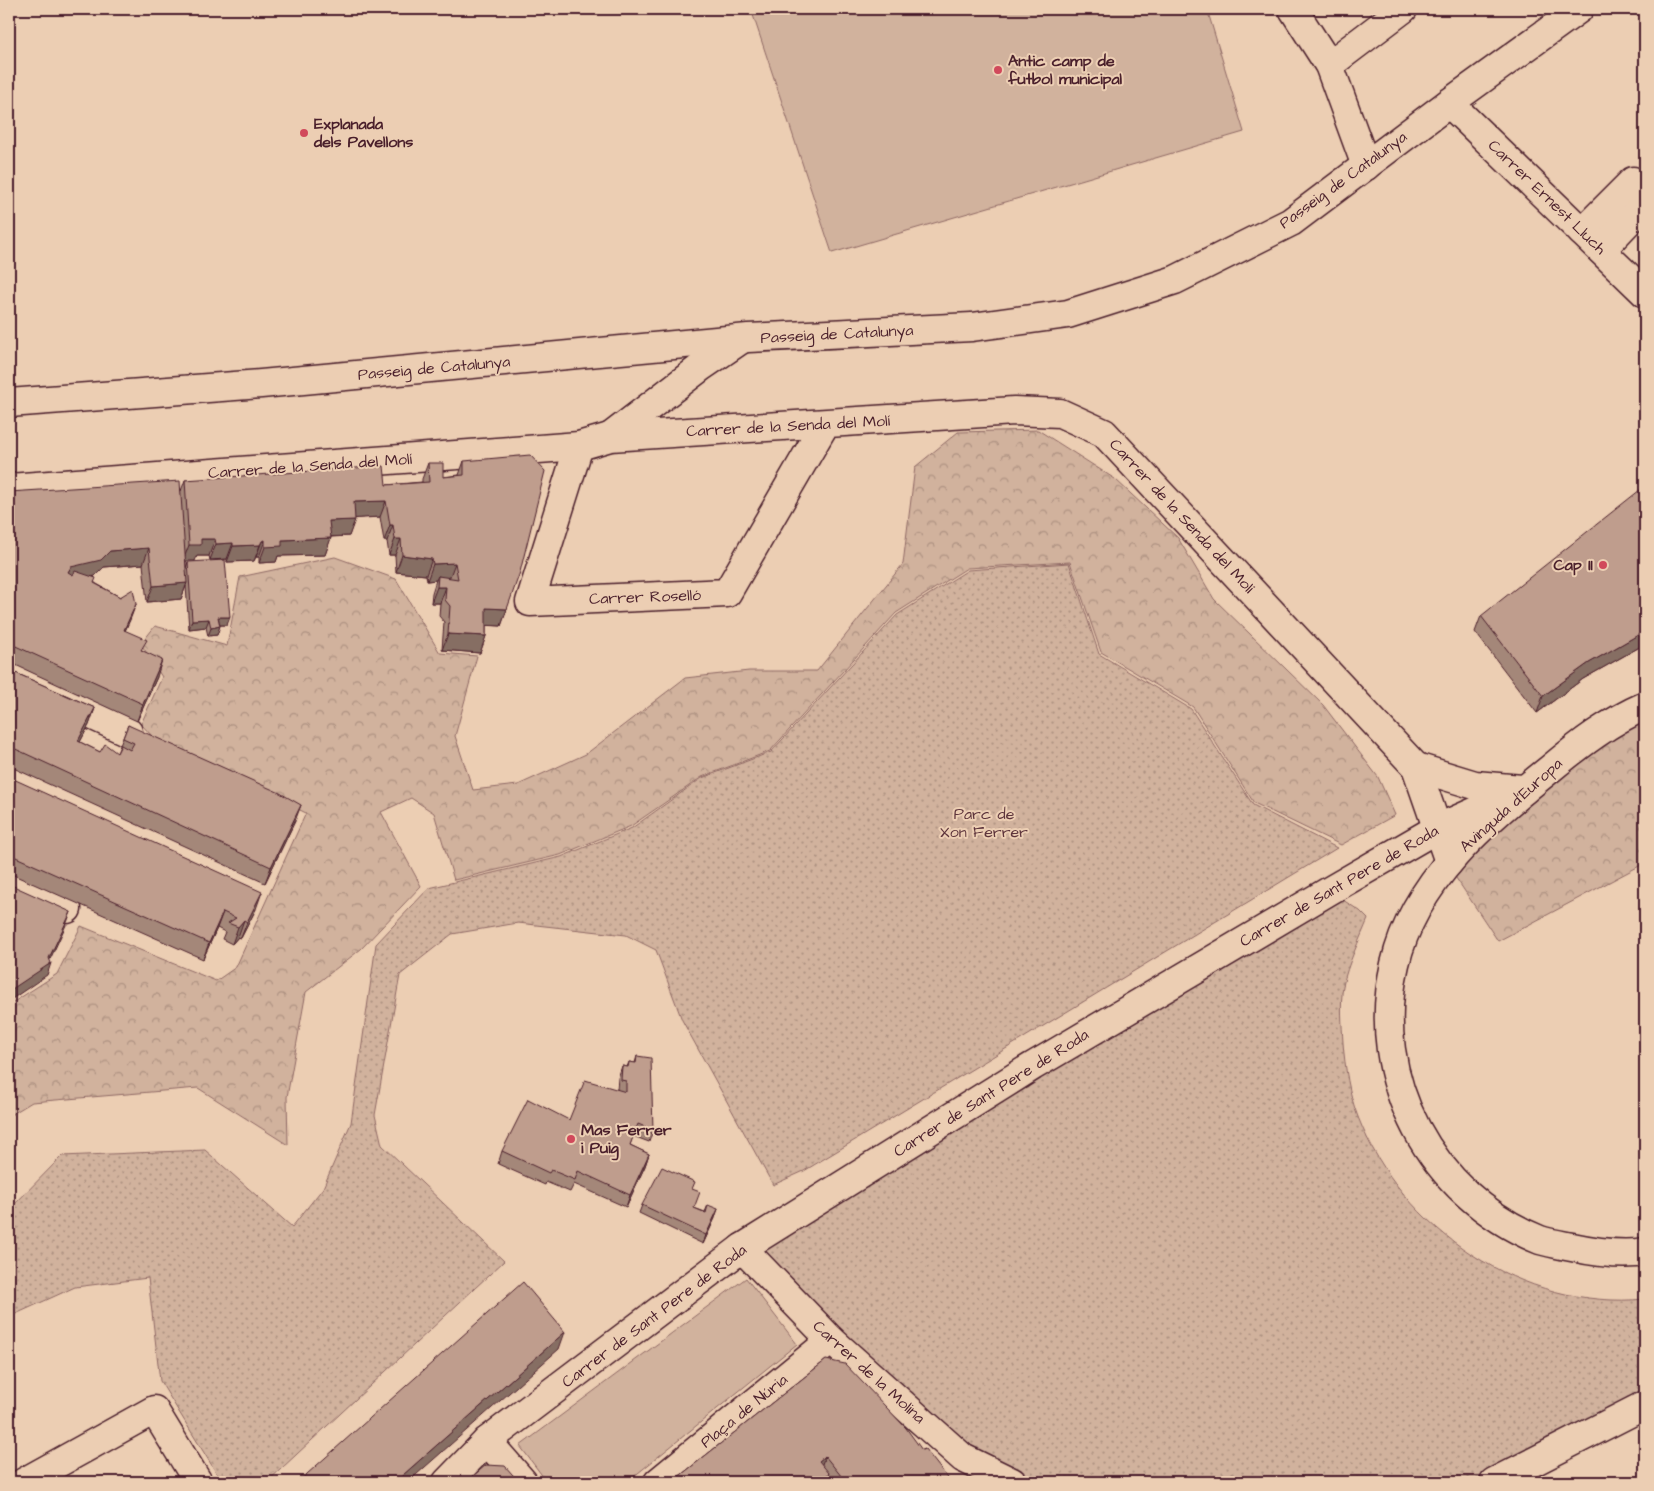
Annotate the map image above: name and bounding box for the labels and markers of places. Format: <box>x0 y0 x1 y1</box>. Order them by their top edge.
place label: Antic camp de futbol municipal <box>1007 50 1123 90</box>
marker: Antic camp de futbol municipal <box>992 64 1004 76</box>
place label: Explanada dels Pavellons <box>313 113 413 153</box>
marker: Explanada dels Pavellons <box>298 127 310 139</box>
place label: Cap II <box>1553 554 1593 576</box>
marker: Cap II <box>1597 559 1609 571</box>
place label: Mas Ferrer i Puig <box>581 1119 672 1161</box>
marker: Mas Ferrer i Puig <box>565 1133 577 1145</box>

